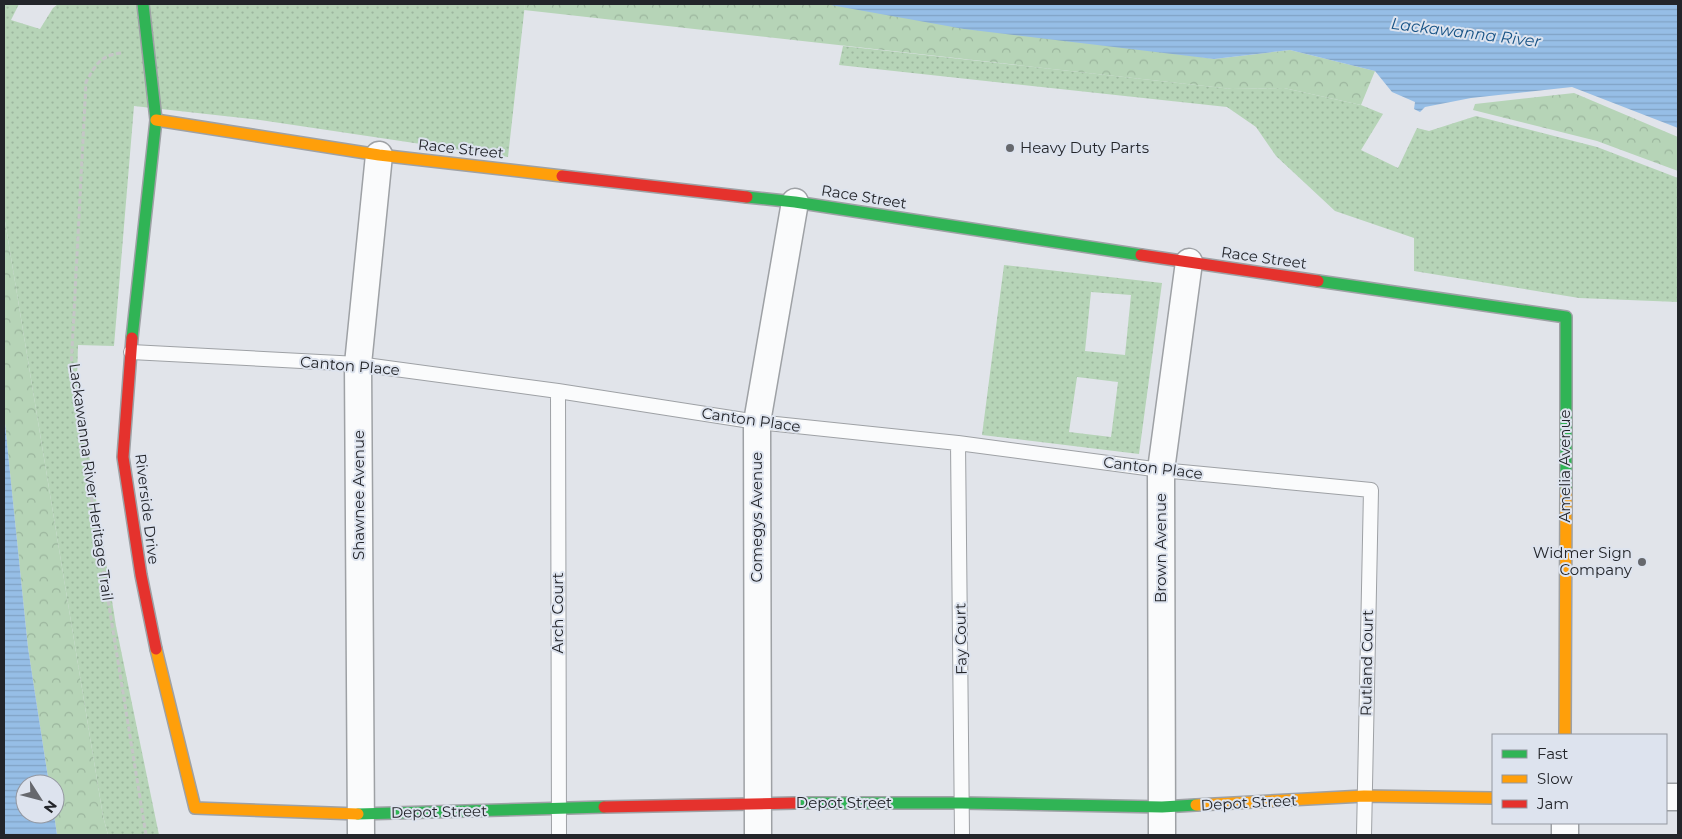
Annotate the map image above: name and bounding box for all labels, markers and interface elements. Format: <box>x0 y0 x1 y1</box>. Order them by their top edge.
water label: Lackawanna River <box>1390 14 1542 51</box>
street label: Race Street <box>417 135 505 162</box>
place label: Heavy Duty Parts <box>1020 138 1149 157</box>
marker: Heavy Duty Parts <box>1004 142 1016 154</box>
street label: Race Street <box>820 180 908 213</box>
street label: Race Street <box>1220 242 1308 273</box>
street label: Canton Place <box>299 352 401 379</box>
street label: Lackawanna River Heritage Trail <box>65 362 118 602</box>
street label: Canton Place <box>700 403 802 436</box>
street label: Amelia Avenue <box>1555 409 1574 523</box>
street label: Shawnee Avenue <box>349 430 368 560</box>
street label: Riverside Drive <box>131 452 164 566</box>
street label: Comegys Avenue <box>747 452 766 582</box>
street label: Canton Place <box>1102 452 1204 483</box>
street label: Brown Avenue <box>1151 493 1170 603</box>
place label: Widmer Sign Company <box>1533 543 1633 579</box>
marker: Widmer Sign Company <box>1636 556 1648 568</box>
street label: Arch Court <box>548 572 567 654</box>
street label: Fay Court <box>950 603 971 675</box>
street label: Rutland Court <box>1356 610 1377 716</box>
legend <box>1492 734 1667 824</box>
text: Fast <box>1537 744 1568 763</box>
text: Slow <box>1537 769 1573 788</box>
north arrow <box>15 774 65 824</box>
street label: Depot Street <box>1200 790 1298 815</box>
street label: Depot Street <box>796 793 892 812</box>
text: Jam <box>1536 794 1569 813</box>
text: N <box>40 797 61 817</box>
street label: Depot Street <box>391 801 487 822</box>

